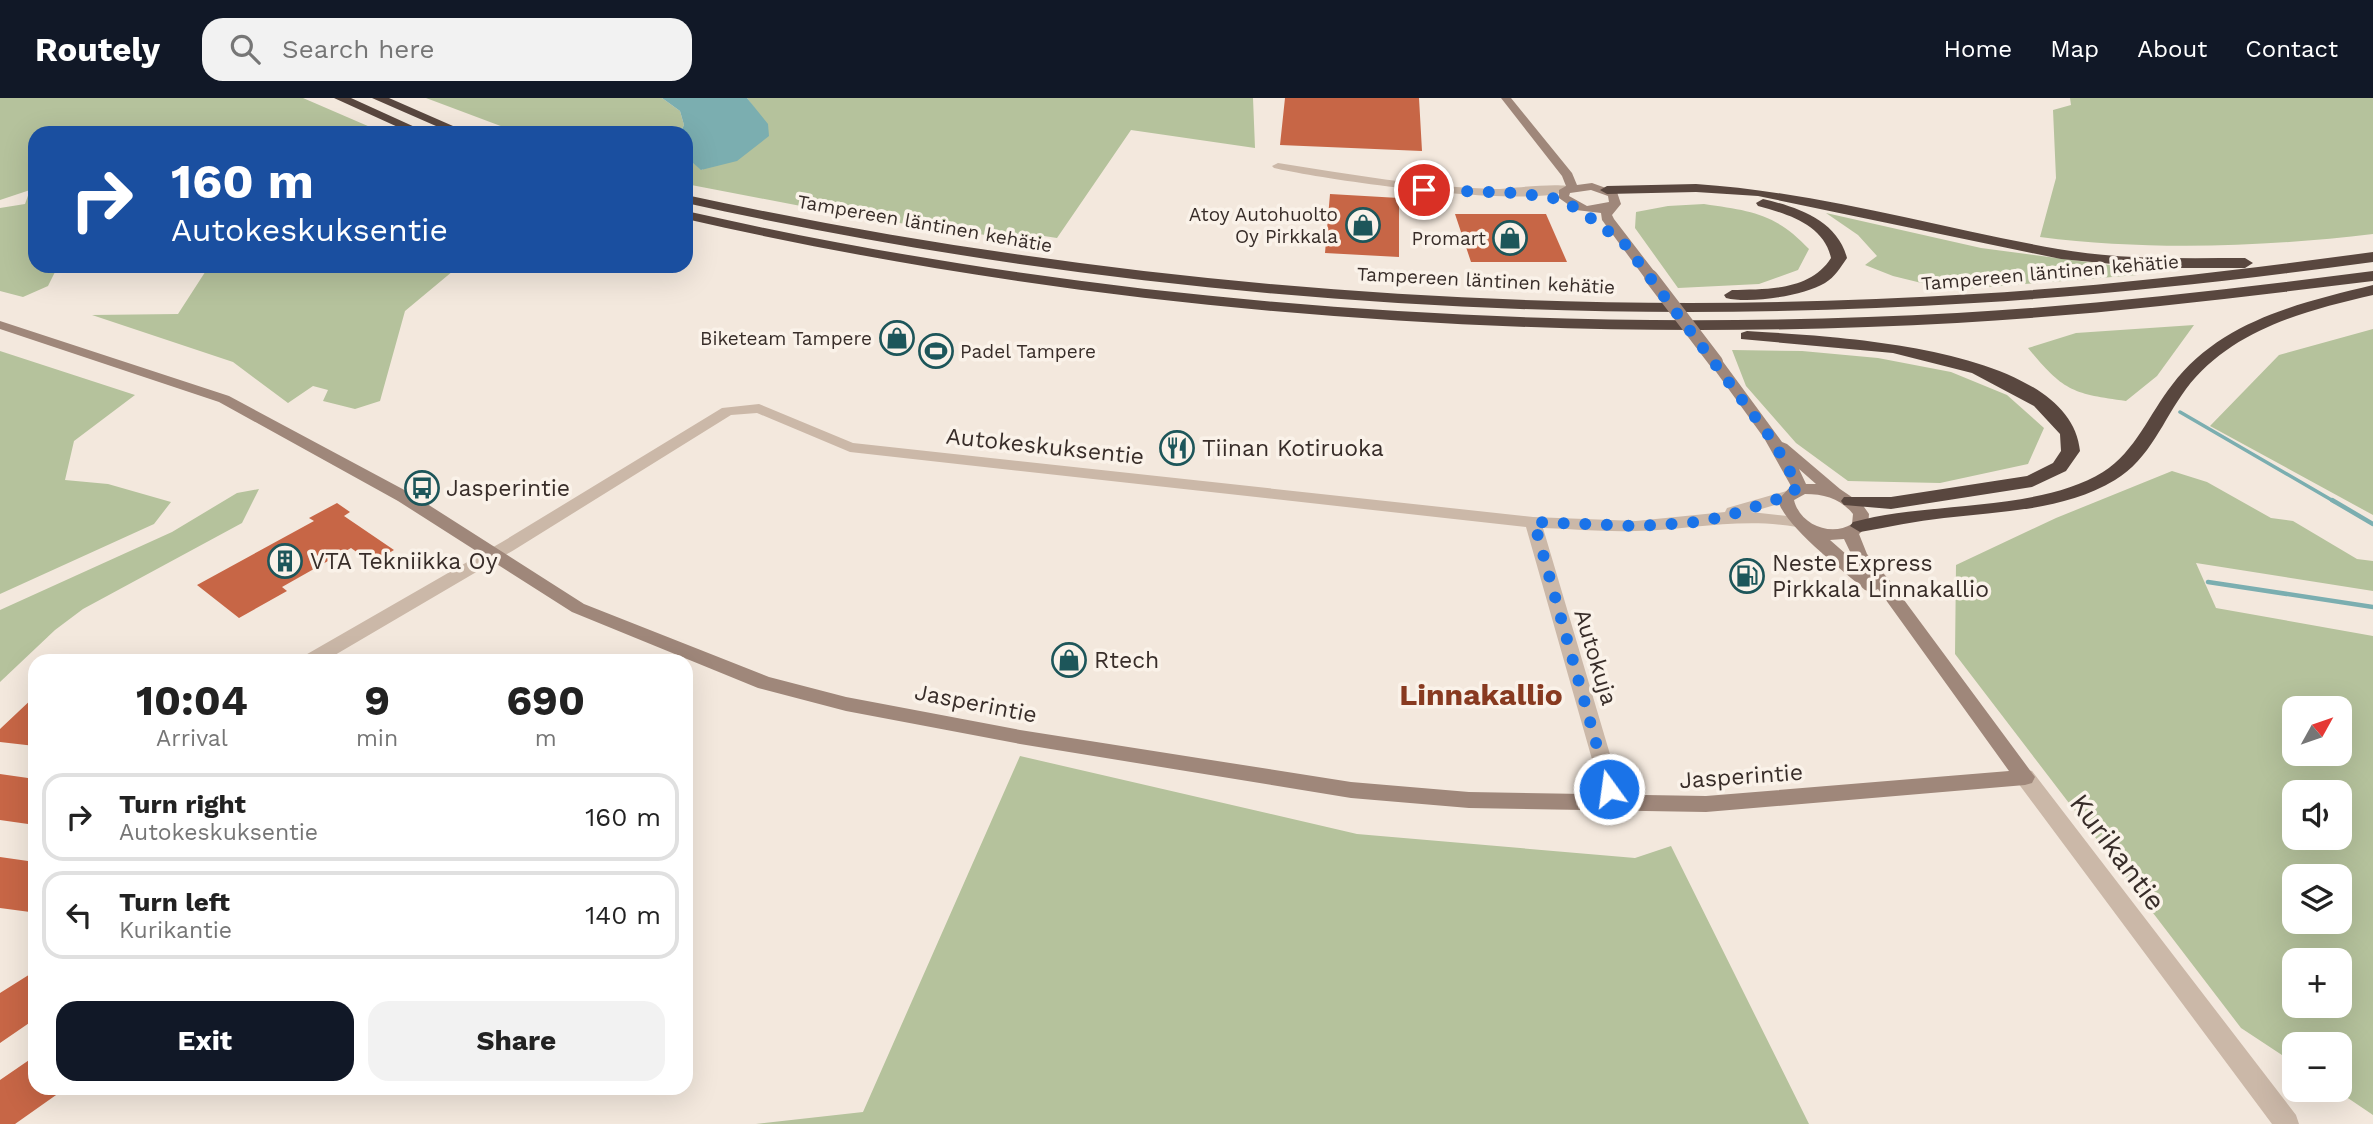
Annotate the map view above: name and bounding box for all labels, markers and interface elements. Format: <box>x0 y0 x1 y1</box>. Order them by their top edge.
search box <box>202 18 692 81</box>
text: Routely <box>35 30 160 69</box>
icon: search <box>226 30 264 68</box>
text: Search here <box>282 34 434 64</box>
text: Home <box>1944 35 2012 63</box>
text: Map <box>2050 35 2099 63</box>
text: About <box>2137 35 2207 63</box>
text: Contact <box>2245 35 2338 63</box>
text: 160 m <box>171 152 314 210</box>
icon: right <box>56 154 147 245</box>
pin <box>1394 160 1454 220</box>
icon: arrive <box>1405 171 1443 209</box>
street label: Tampereen läntinen kehätie <box>796 190 1054 257</box>
place label: Atoy Autohuolto Oy Pirkkala <box>1189 203 1338 248</box>
shop icon: Atoy Autohuolto Oy Pirkkala <box>1344 206 1382 244</box>
text: Autokeskuksentie <box>171 211 448 249</box>
shop icon: Promart <box>1491 219 1529 257</box>
place label: Promart <box>1412 227 1486 250</box>
street label: Tampereen läntinen kehätie <box>1920 250 2180 295</box>
street label: Tampereen läntinen kehätie <box>1356 262 1616 299</box>
shop icon: Biketeam Tampere <box>878 319 916 357</box>
place label: Biketeam Tampere <box>700 327 872 350</box>
sports icon: Padel Tampere <box>917 332 955 370</box>
place label: Padel Tampere <box>960 340 1096 363</box>
street label: Autokeskuksentie <box>945 423 1145 470</box>
restaurant icon: Tiinan Kotiruoka <box>1158 429 1196 467</box>
place label: Tiinan Kotiruoka <box>1202 435 1384 462</box>
bus stop icon: Jasperintie <box>403 469 441 507</box>
place label: Jasperintie <box>446 475 570 502</box>
building icon: VTA Tekniikka Oy <box>266 542 304 580</box>
place label: VTA Tekniikka Oy <box>310 548 498 575</box>
place label: Neste Express Pirkkala Linnakallio <box>1772 550 1989 603</box>
fuel station icon: Neste Express Pirkkala Linnakallio <box>1728 557 1766 595</box>
street label: Autokuja <box>1568 606 1623 708</box>
shop icon: Rtech <box>1050 641 1088 679</box>
place label: Rtech <box>1094 647 1159 674</box>
text: 10:04 <box>136 676 248 725</box>
text: 9 <box>364 676 390 725</box>
text: 690 <box>506 676 585 725</box>
district label: Linnakallio <box>1399 677 1563 712</box>
street label: Jasperintie <box>912 678 1039 729</box>
north arrow <box>2282 696 2352 766</box>
map controls <box>2282 696 2352 1102</box>
text: Arrival <box>156 725 228 752</box>
text: min <box>356 725 398 752</box>
text: m <box>535 725 557 752</box>
position arrow <box>1572 752 1646 826</box>
street label: Jasperintie <box>1678 759 1804 794</box>
button: sound <box>2282 780 2352 850</box>
street label: Kurikantie <box>2063 787 2172 917</box>
text: Turn right <box>119 789 246 819</box>
icon: right <box>60 798 98 836</box>
text: 160 m <box>585 802 661 832</box>
text: Autokeskuksentie <box>119 819 318 846</box>
button: layers <box>2282 864 2352 934</box>
text: Turn left <box>119 887 230 917</box>
icon: left <box>60 896 98 934</box>
text: 140 m <box>585 900 661 930</box>
text: Kurikantie <box>119 917 232 944</box>
button: + <box>2282 948 2352 1018</box>
button: Exit <box>56 1001 354 1081</box>
button: Share <box>368 1001 665 1081</box>
button: − <box>2282 1032 2352 1102</box>

